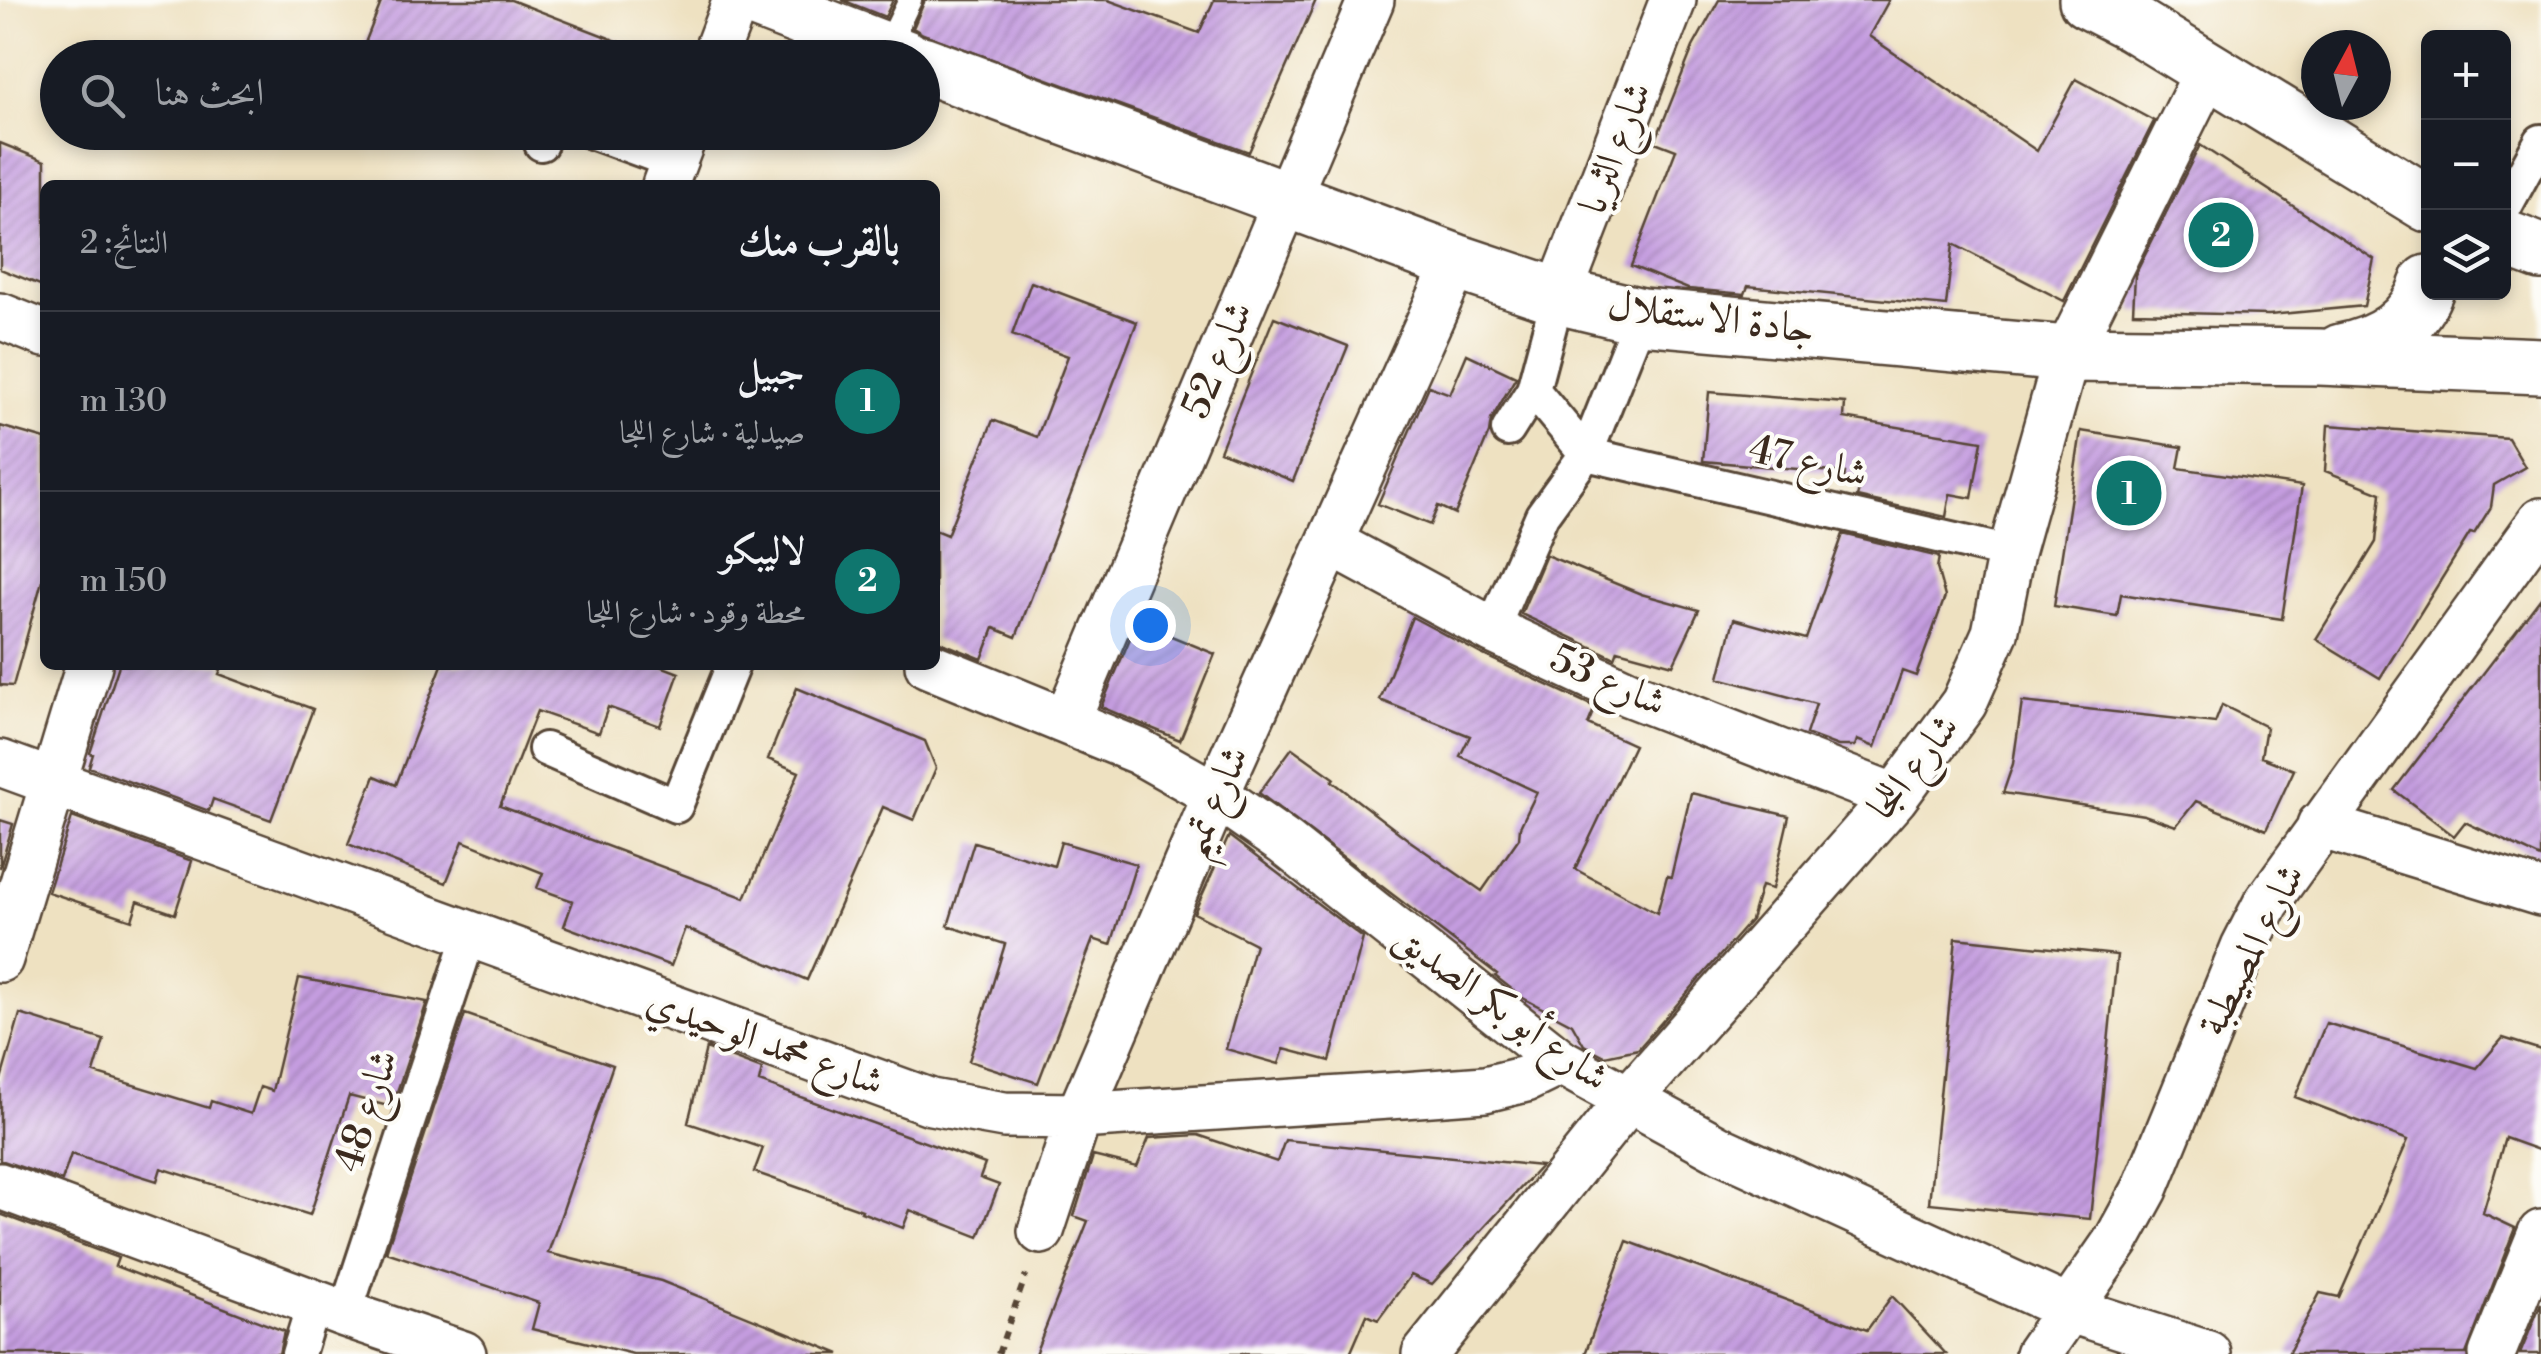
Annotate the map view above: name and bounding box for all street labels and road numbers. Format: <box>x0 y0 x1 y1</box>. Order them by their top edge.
street label: شارع الثريا <box>1568 75 1670 223</box>
street label: جادة الاستقلال <box>1605 281 1817 355</box>
street label: شارع 52 <box>1171 294 1271 429</box>
street label: شارع 47 <box>1742 424 1872 507</box>
street label: شارع 53 <box>1539 633 1674 735</box>
street label: شارع اللجا <box>1857 704 1976 834</box>
street label: شارع تميم <box>1167 738 1273 871</box>
street label: شارع المصيطبة <box>2187 856 2323 1047</box>
street label: شارع أبو بكر الصديق <box>1379 909 1621 1109</box>
street label: شارع محمد الوحيدي <box>637 976 890 1115</box>
street label: شارع 48 <box>324 1043 417 1181</box>

